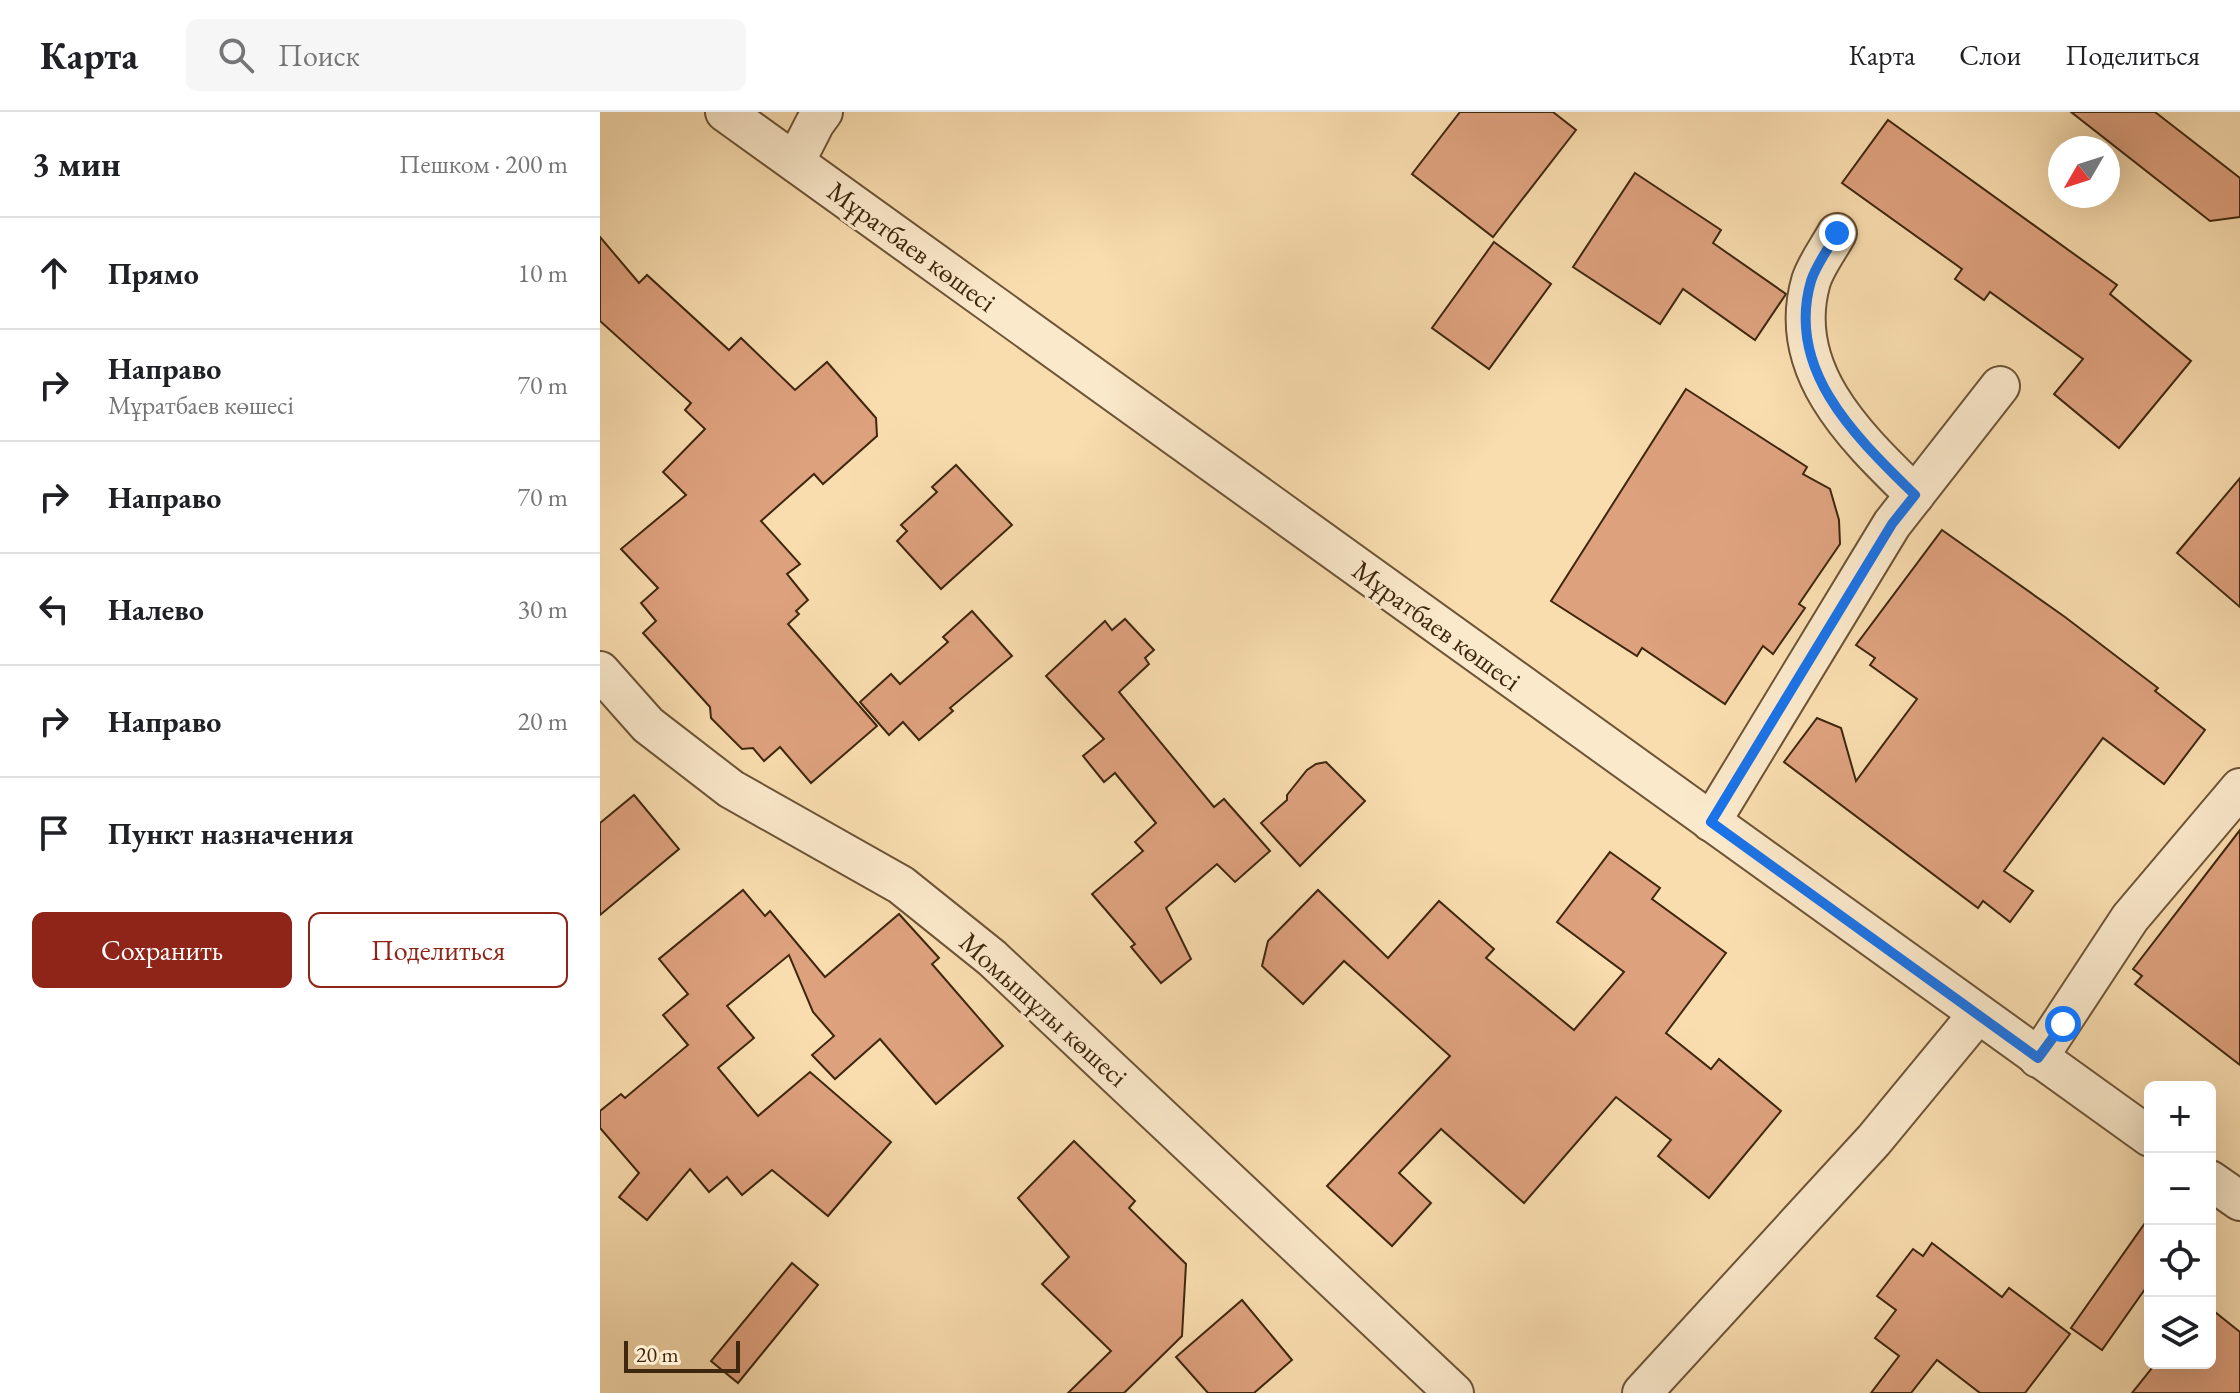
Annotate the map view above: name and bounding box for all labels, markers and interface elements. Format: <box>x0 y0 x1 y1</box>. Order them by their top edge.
search box <box>186 19 746 91</box>
text: Карта <box>40 31 138 80</box>
icon: search <box>214 33 258 77</box>
text: Поиск <box>278 36 360 75</box>
text: Карта <box>1848 37 1915 73</box>
text: Слои <box>1959 37 2021 73</box>
text: Поделиться <box>2065 37 2200 73</box>
north arrow <box>2048 136 2120 208</box>
text: 3 мин <box>32 142 121 186</box>
text: Пешком · 200 m <box>399 147 568 181</box>
street label: Мұратбаев көшесі <box>820 173 1004 319</box>
route end <box>1819 215 1855 251</box>
icon: ahead <box>32 251 76 295</box>
text: Прямо <box>108 254 199 293</box>
text: 10 m <box>518 256 568 290</box>
text: Направо <box>108 349 221 388</box>
icon: right <box>32 363 76 407</box>
text: 70 m <box>518 368 568 402</box>
text: Мұратбаев көшесі <box>108 388 294 422</box>
icon: right <box>32 475 76 519</box>
text: Направо <box>108 478 221 517</box>
text: 70 m <box>518 480 568 514</box>
street label: Мұратбаев көшесі <box>1345 552 1529 698</box>
icon: left <box>32 587 76 631</box>
text: Налево <box>108 590 204 629</box>
text: 30 m <box>518 592 568 626</box>
icon: right <box>32 699 76 743</box>
text: Направо <box>108 702 221 741</box>
text: 20 m <box>518 704 568 738</box>
icon: arrive <box>32 811 76 855</box>
text: Пункт назначения <box>108 814 354 853</box>
button: Сохранить <box>32 912 292 988</box>
button: Поделиться <box>308 912 568 988</box>
street label: Момышұлы көшесі <box>952 924 1136 1094</box>
route start <box>2045 1006 2081 1042</box>
map controls <box>2144 1081 2216 1369</box>
button: + <box>2144 1081 2216 1153</box>
button: − <box>2144 1153 2216 1225</box>
button: locate <box>2144 1225 2216 1297</box>
button: layers <box>2144 1297 2216 1369</box>
scale bar <box>624 1337 740 1373</box>
text: 20 m <box>636 1340 679 1369</box>

